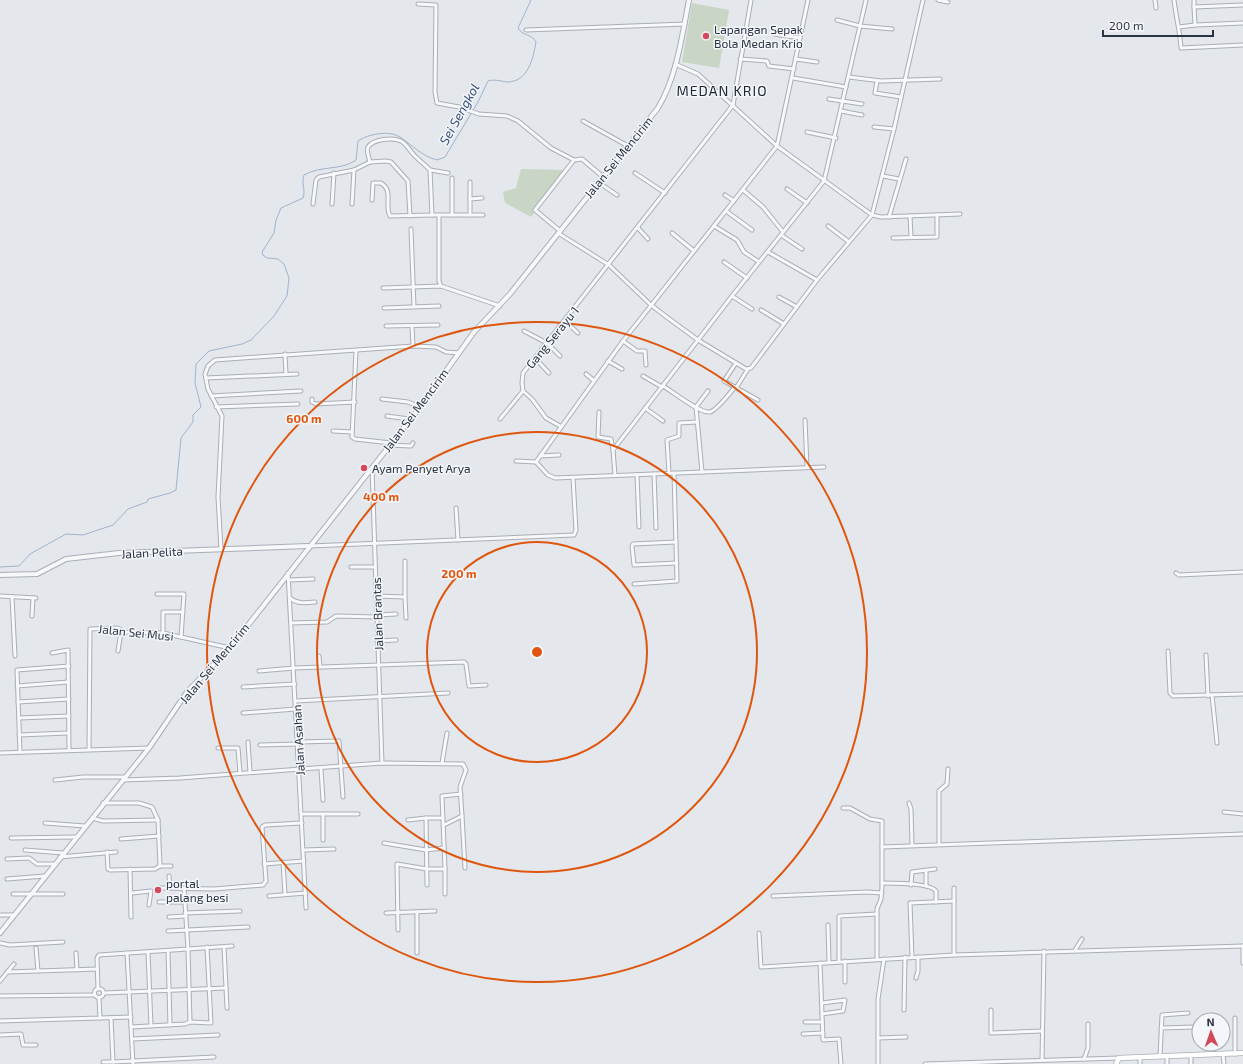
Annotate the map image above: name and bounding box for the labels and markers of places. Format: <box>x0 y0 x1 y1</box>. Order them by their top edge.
place label: Lapangan Sepak Bola Medan Krio <box>714 22 803 50</box>
marker: Lapangan Sepak Bola Medan Krio <box>701 31 711 41</box>
place label: Ayam Penyet Arya <box>372 461 471 475</box>
marker: Ayam Penyet Arya <box>359 463 369 473</box>
centre of rings <box>530 645 544 659</box>
place label: portal palang besi <box>166 876 228 904</box>
marker: portal palang besi <box>153 885 163 895</box>

